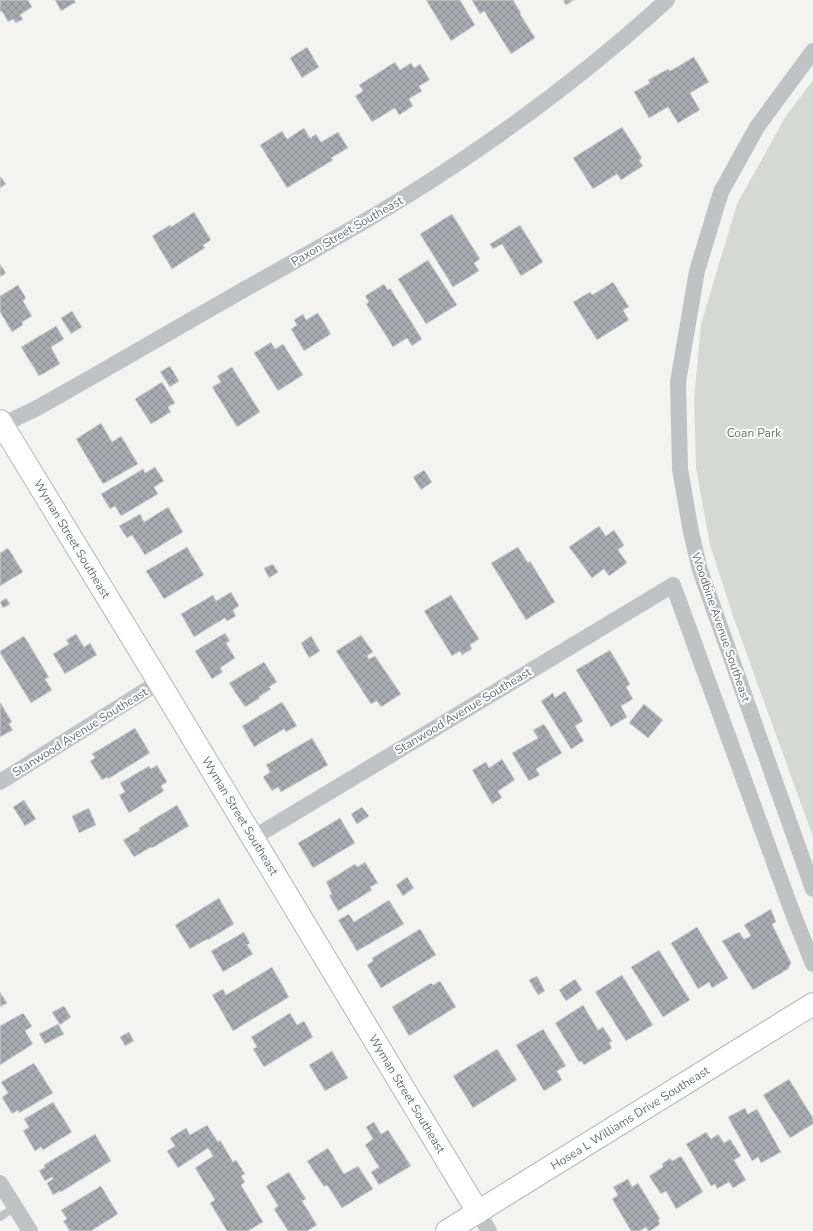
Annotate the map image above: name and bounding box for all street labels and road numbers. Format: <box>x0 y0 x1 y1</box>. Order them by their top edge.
street label: Paxon Street Southeast <box>288 192 407 270</box>
street label: Wyman Street Southeast <box>30 477 114 602</box>
street label: Woodbine Avenue Southeast <box>688 550 754 705</box>
street label: Stanwood Avenue Southeast <box>392 663 535 758</box>
street label: Stanwood Avenue Southeast <box>9 683 151 780</box>
street label: Wyman Street Southeast <box>198 754 282 879</box>
street label: Wyman Street Southeast <box>365 1032 449 1157</box>
street label: Hosea L Williams Drive Southeast <box>548 1062 713 1174</box>

